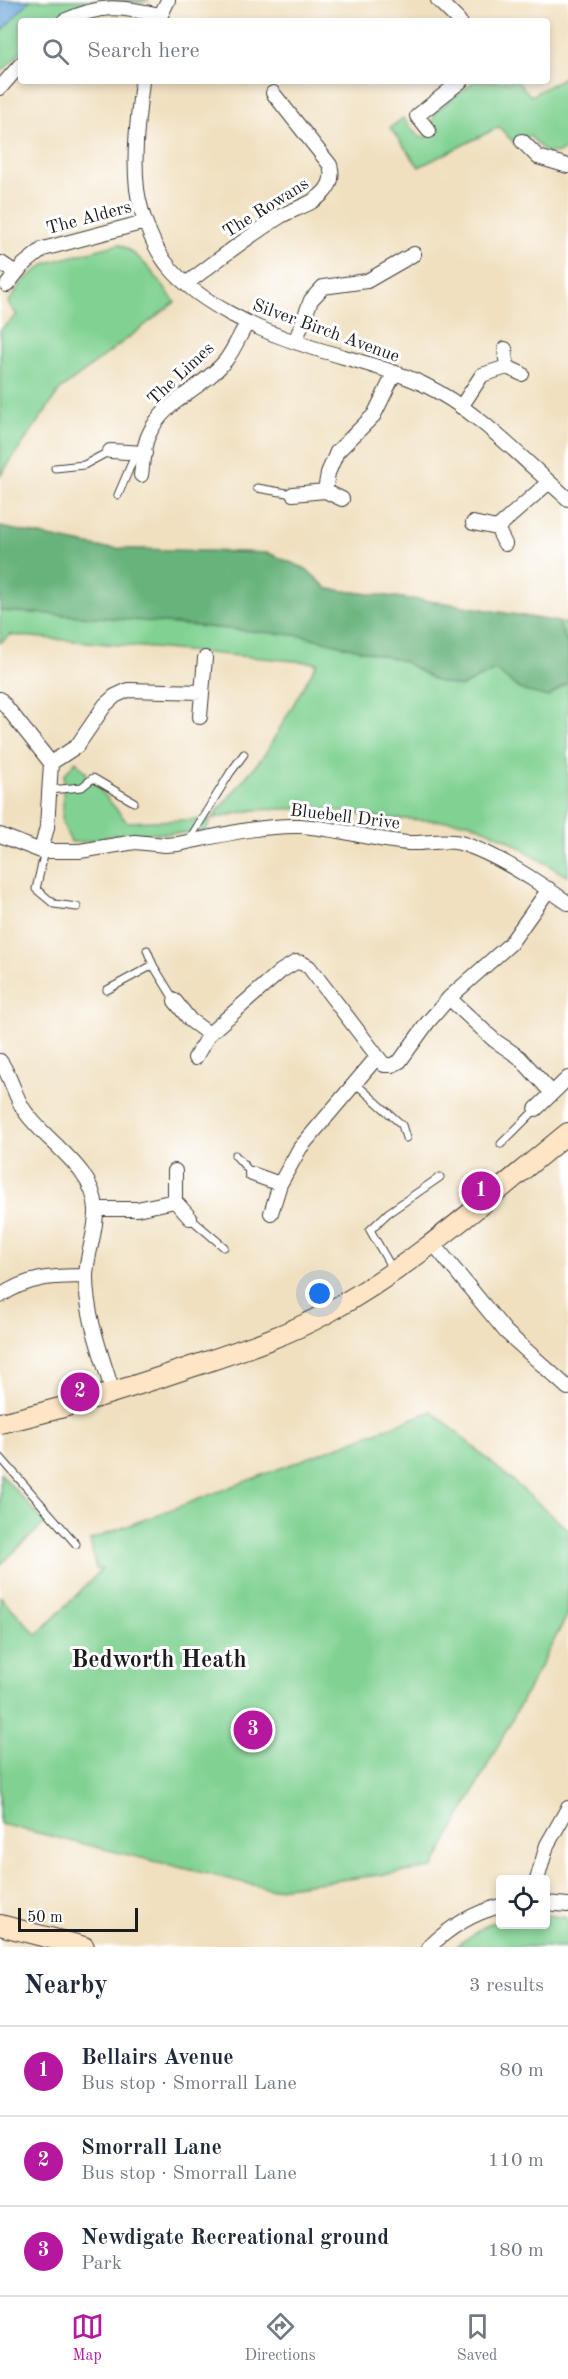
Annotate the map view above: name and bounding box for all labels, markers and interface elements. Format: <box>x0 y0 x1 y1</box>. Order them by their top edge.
search box <box>18 18 550 84</box>
icon: search <box>39 35 72 68</box>
text: Search here <box>87 40 200 62</box>
street label: The Rowans <box>220 174 312 241</box>
street label: The Alders <box>44 198 134 238</box>
street label: Silver Birch Avenue <box>250 296 402 366</box>
street label: The Limes <box>144 339 218 409</box>
street label: Bluebell Drive <box>289 801 401 833</box>
pin: 1 <box>462 1168 500 1214</box>
your location <box>305 1279 334 1308</box>
pin: 2 <box>60 1370 100 1414</box>
district label: Bedworth Heath <box>71 1649 247 1673</box>
pin: 3 <box>234 1708 272 1752</box>
map controls <box>496 1875 550 1929</box>
button: locate <box>496 1875 550 1929</box>
scale bar <box>18 1905 138 1932</box>
text: 50 m <box>27 1910 63 1926</box>
text: Nearby <box>24 1973 108 1999</box>
text: 3 results <box>469 1976 544 1996</box>
text: Bellairs Avenue <box>81 2047 234 2069</box>
text: 1 <box>38 2061 49 2081</box>
text: 80 m <box>499 2061 544 2081</box>
text: Bus stop · Smorrall Lane <box>81 2074 297 2094</box>
text: Smorrall Lane <box>81 2137 222 2159</box>
text: 2 <box>38 2151 49 2171</box>
text: 110 m <box>488 2151 544 2171</box>
text: Bus stop · Smorrall Lane <box>81 2164 297 2184</box>
text: Newdigate Recreational ground <box>81 2227 389 2249</box>
text: 3 <box>38 2241 49 2261</box>
text: 180 m <box>488 2241 544 2261</box>
text: Park <box>81 2254 122 2274</box>
tab: Map <box>71 2310 104 2366</box>
tab: Directions <box>245 2310 316 2366</box>
tab: Saved <box>457 2310 497 2366</box>

